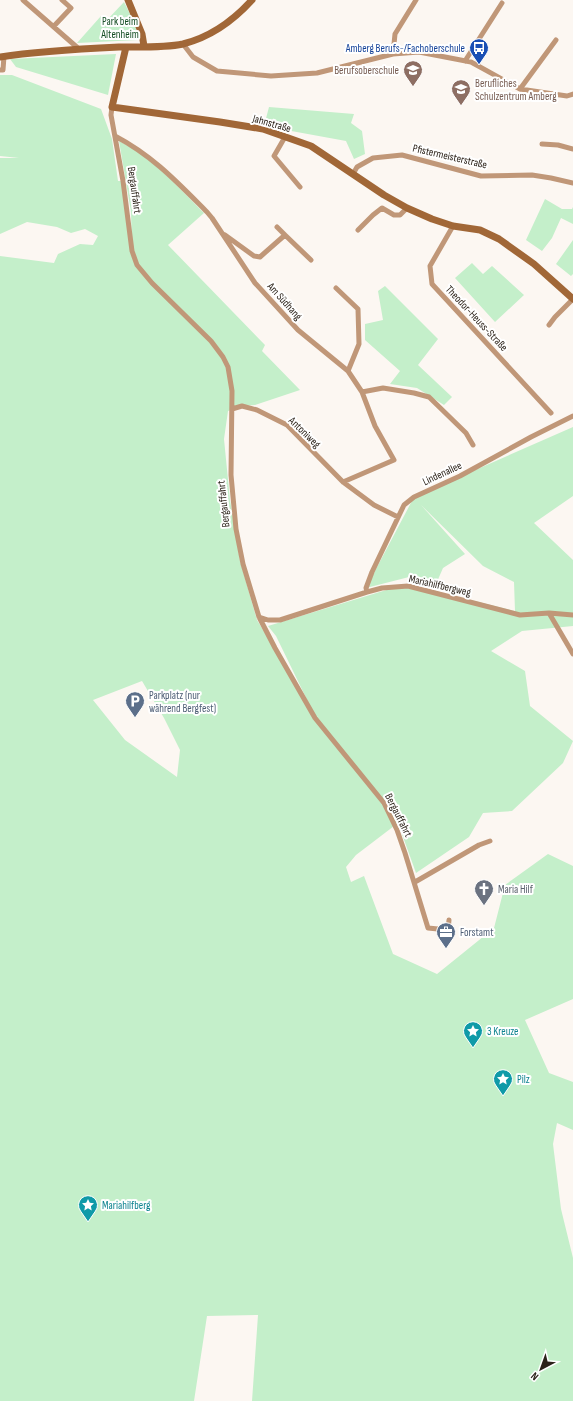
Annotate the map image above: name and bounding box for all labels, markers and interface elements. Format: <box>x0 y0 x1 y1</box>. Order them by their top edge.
park label: Park beim Altenheim <box>100 15 139 41</box>
bus stop icon: Amberg Berufs-/Fachoberschule <box>468 37 490 65</box>
place label: Amberg Berufs-/Fachoberschule <box>345 42 465 55</box>
school or university icon: Berufsoberschule <box>402 59 424 87</box>
place label: Berufsoberschule <box>334 64 399 77</box>
place label: Berufliches Schulzentrum Amberg <box>475 77 557 103</box>
school or university icon: Berufliches Schulzentrum Amberg <box>450 78 472 106</box>
street label: Jahnstraße <box>250 112 293 135</box>
street label: Pfistermeisterstraße <box>411 142 488 171</box>
street label: Bergauffahrt <box>125 166 144 215</box>
street label: Am Südhang <box>264 279 305 323</box>
street label: Theodor-Heuss-Straße <box>443 283 510 354</box>
street label: Antoniweg <box>285 413 324 451</box>
street label: Lindenallee <box>421 459 464 488</box>
street label: Bergauffahrt <box>215 479 232 528</box>
street label: Mariahilfbergweg <box>408 572 473 599</box>
place label: Parkplatz (nur während Bergfest) <box>149 689 216 715</box>
parking icon: Parkplatz (nur während Bergfest) <box>124 690 146 718</box>
street label: Bergauffahrt <box>382 791 415 840</box>
church icon: Maria Hilf <box>473 878 495 906</box>
place label: Maria Hilf <box>498 883 534 896</box>
office icon: Forstamt <box>435 921 457 949</box>
place label: Forstamt <box>460 926 494 939</box>
place icon: 3 Kreuze <box>462 1020 484 1048</box>
place label: 3 Kreuze <box>487 1025 519 1038</box>
place icon: Pilz <box>492 1068 514 1096</box>
place label: Pilz <box>517 1073 530 1086</box>
place icon: Mariahilfberg <box>77 1194 99 1222</box>
place label: Mariahilfberg <box>102 1199 151 1212</box>
north arrow <box>521 1349 561 1389</box>
text: N <box>528 1369 541 1383</box>

